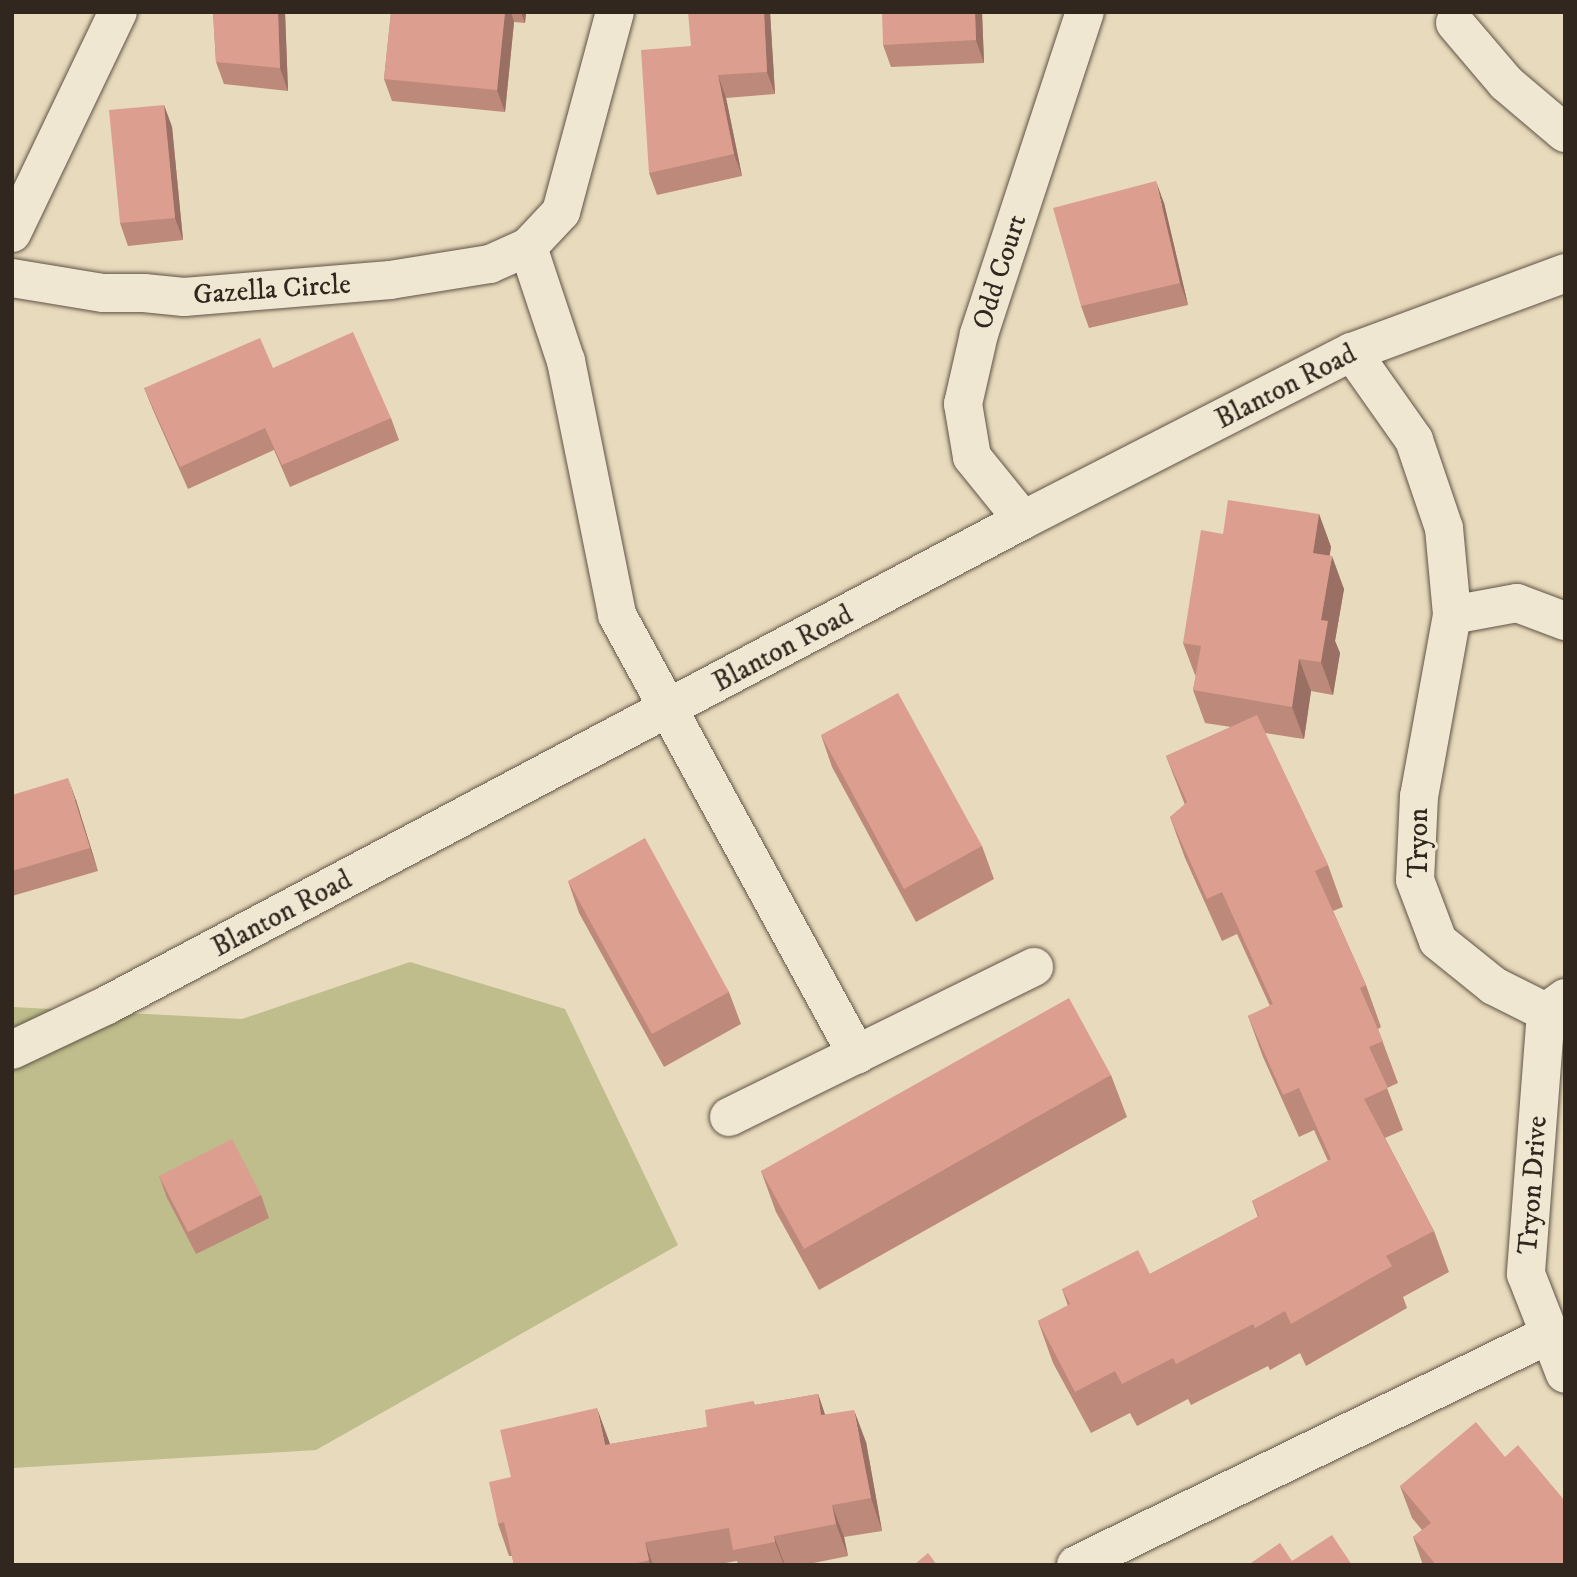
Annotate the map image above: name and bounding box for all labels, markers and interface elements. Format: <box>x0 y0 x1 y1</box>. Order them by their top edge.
street label: Odd Court <box>966 210 1034 334</box>
street label: Gazella Circle <box>192 268 352 312</box>
street label: Blanton Road <box>1210 337 1362 437</box>
street label: Blanton Road <box>707 598 859 700</box>
street label: Tryon <box>1402 808 1436 878</box>
street label: Blanton Road <box>206 863 358 965</box>
street label: Tryon Drive <box>1511 1115 1555 1255</box>

